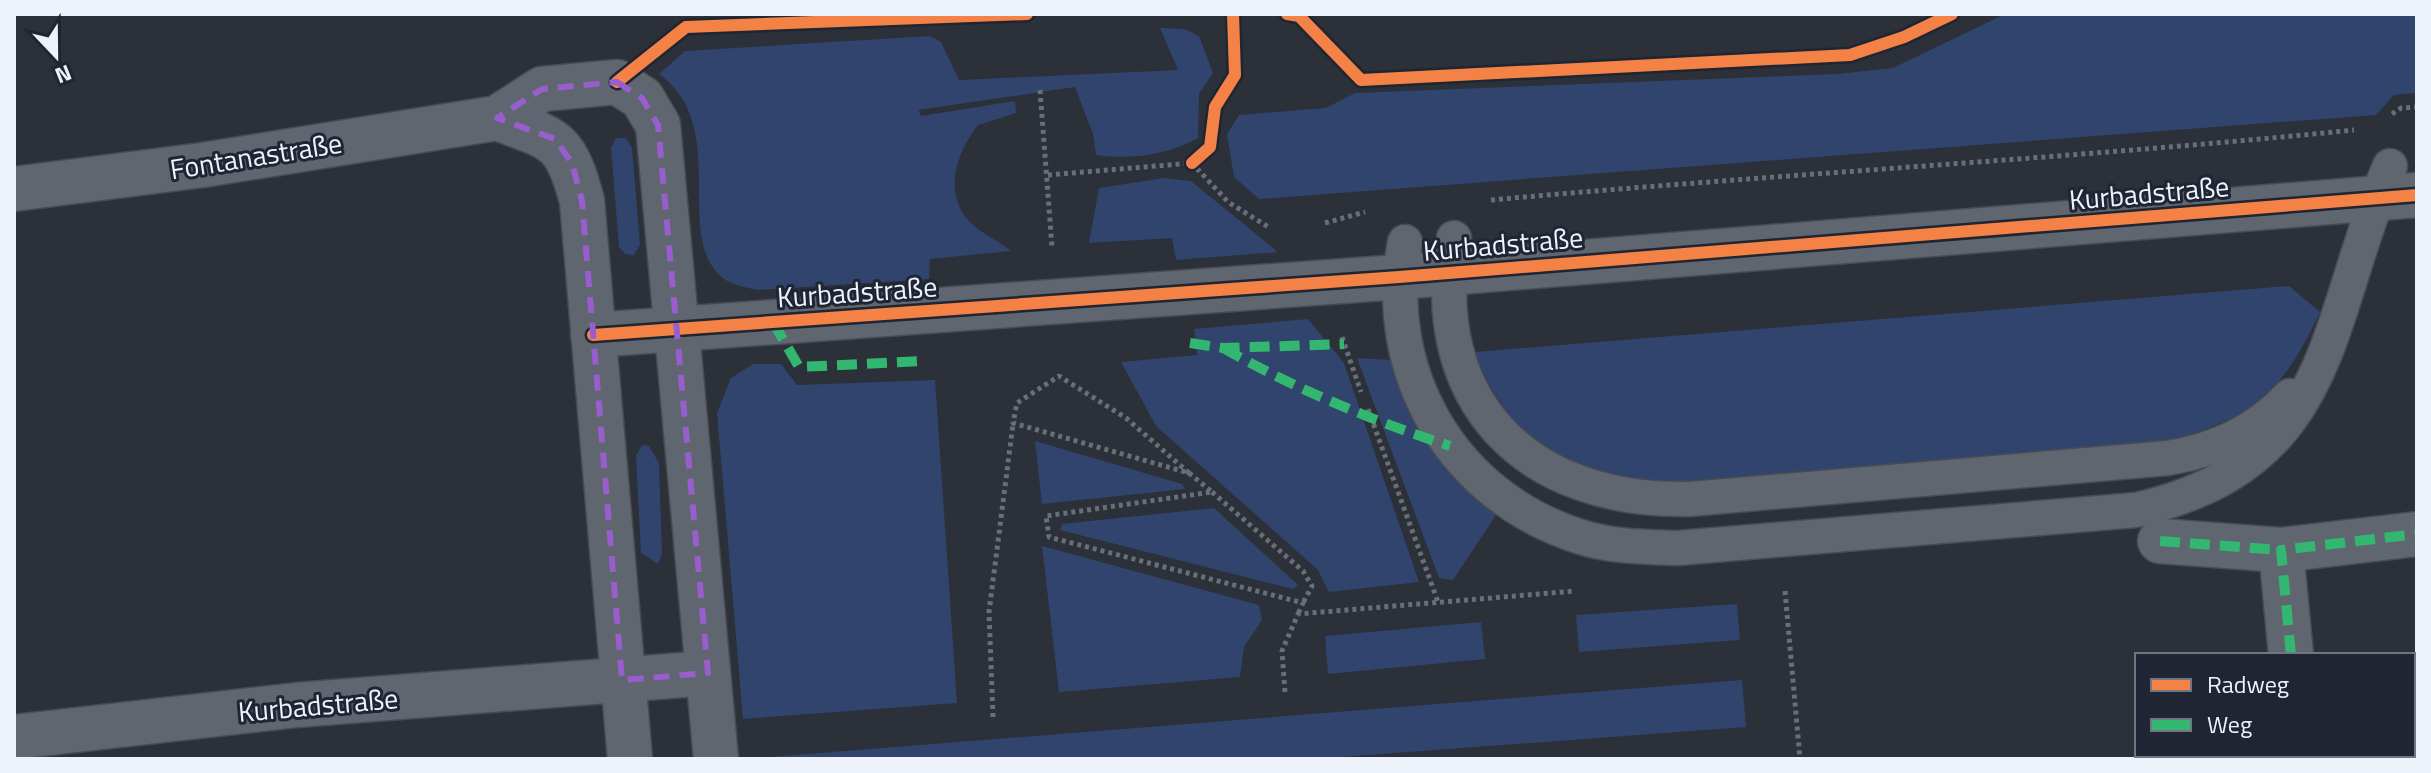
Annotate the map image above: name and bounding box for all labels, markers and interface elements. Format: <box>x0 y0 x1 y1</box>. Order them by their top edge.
north arrow <box>16 16 96 96</box>
text: N <box>50 56 77 93</box>
street label: Fontanastraße <box>167 121 345 190</box>
street label: Kurbadstraße <box>2067 164 2231 221</box>
street label: Kurbadstraße <box>1421 215 1585 272</box>
street label: Kurbadstraße <box>775 264 939 319</box>
legend <box>2135 653 2415 757</box>
text: Radweg <box>2207 666 2289 702</box>
street label: Kurbadstraße <box>236 676 400 733</box>
text: Weg <box>2207 706 2252 742</box>

